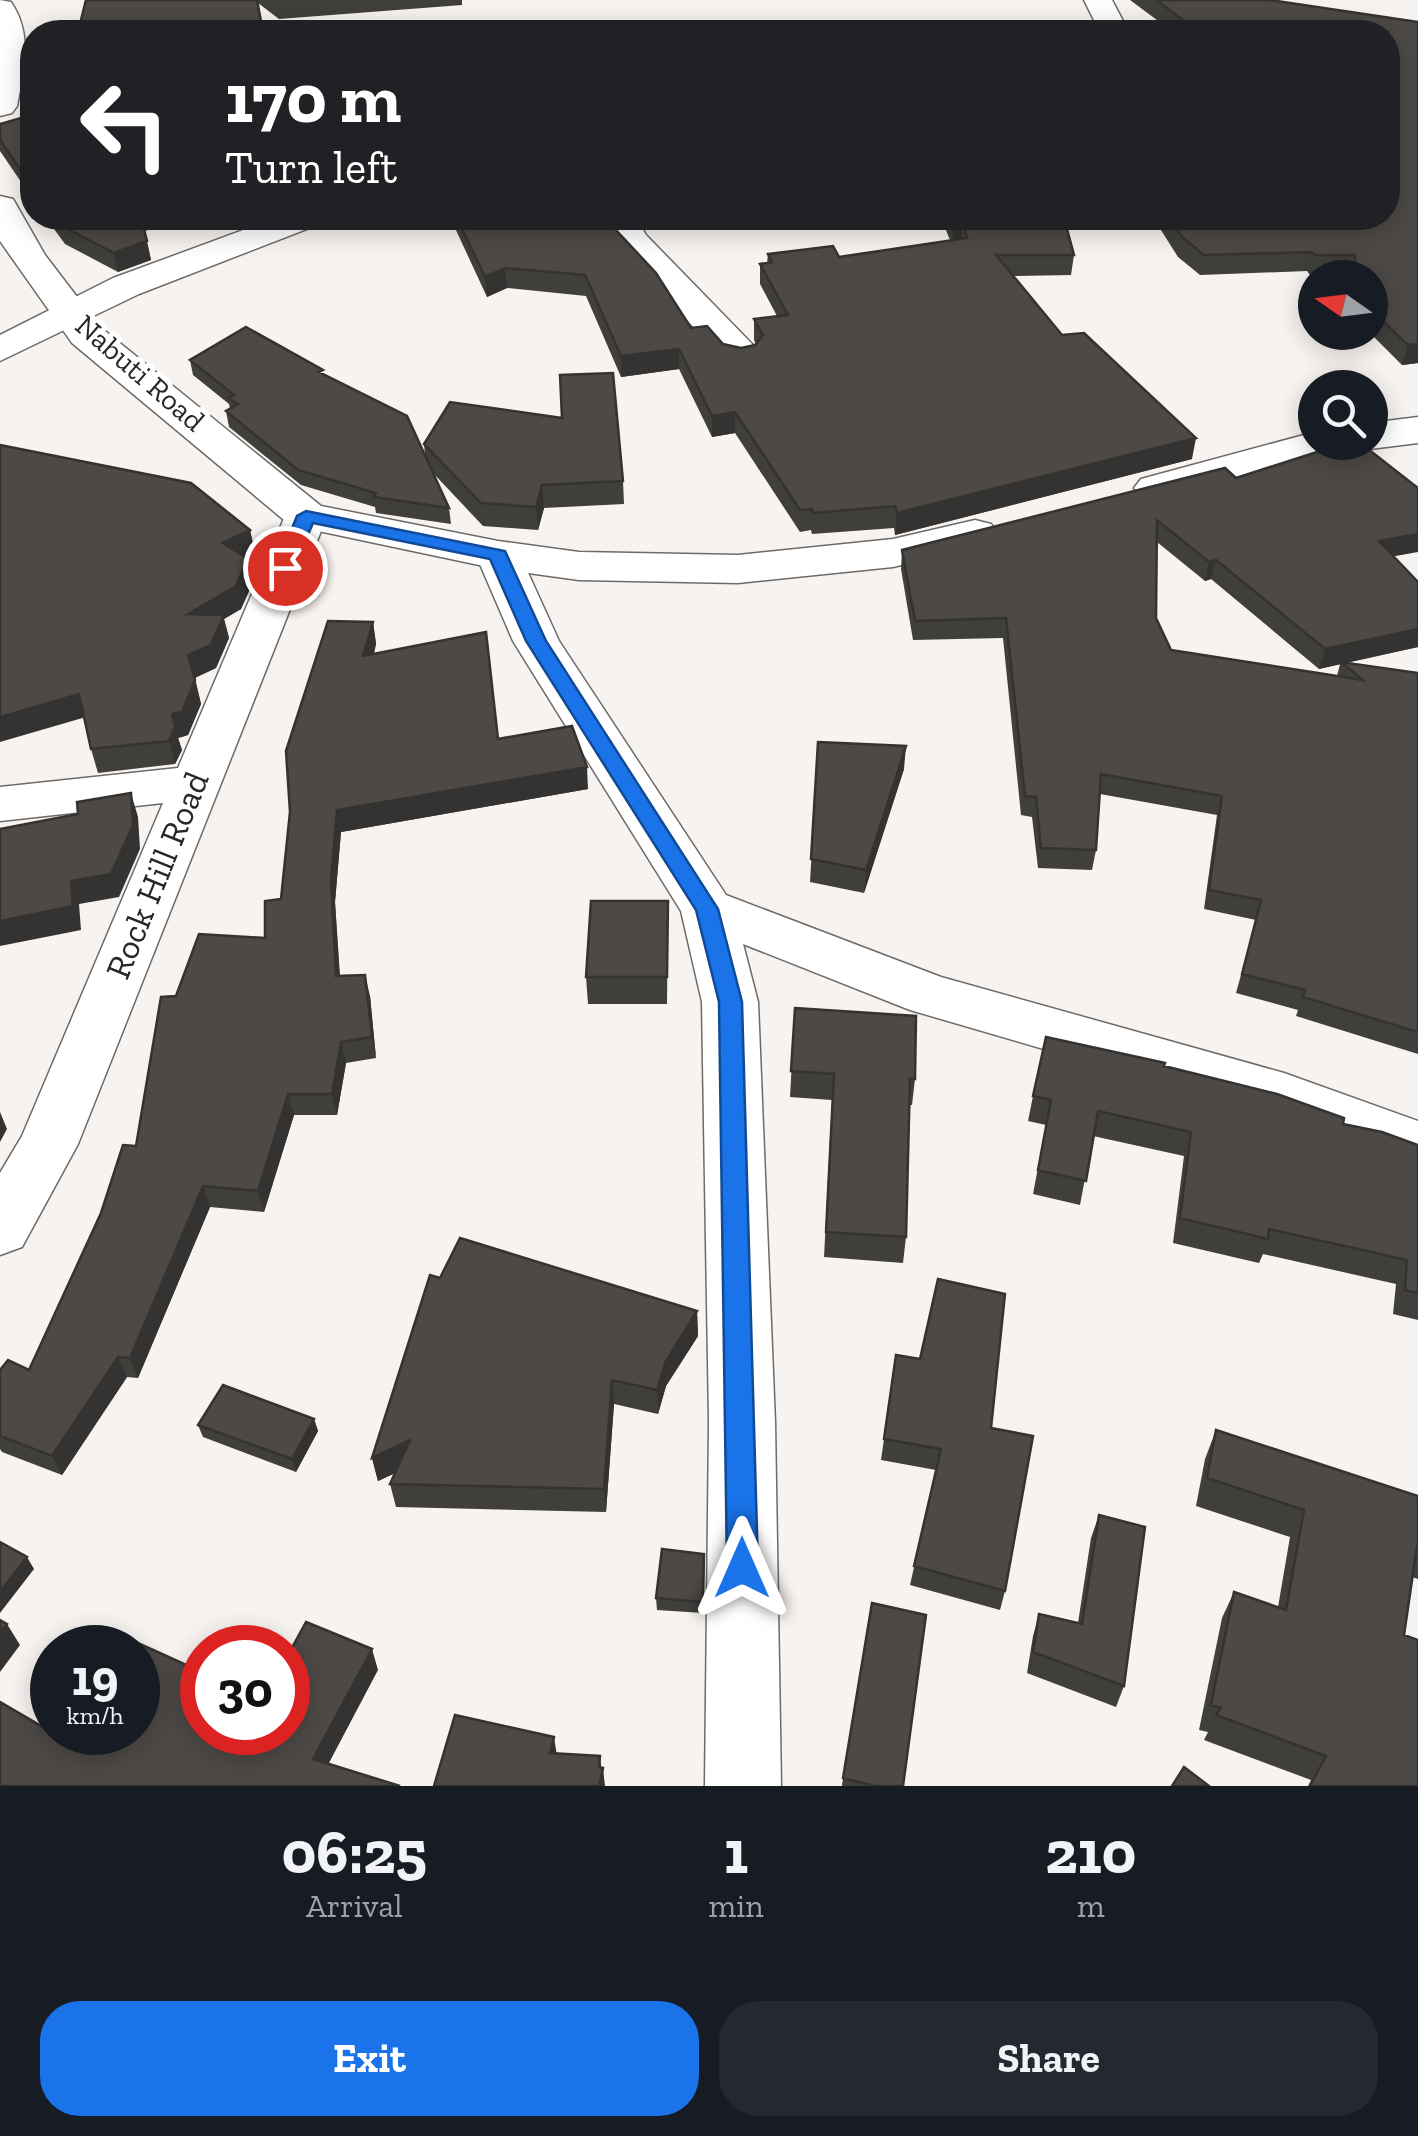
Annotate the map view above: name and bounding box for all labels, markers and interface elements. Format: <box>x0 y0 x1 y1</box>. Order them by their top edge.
text: 170 m <box>225 56 401 140</box>
icon: left <box>60 60 190 190</box>
text: Turn left <box>225 141 397 195</box>
north arrow <box>1298 260 1388 350</box>
map controls <box>1298 260 1388 460</box>
street label: Nabuti Road <box>68 307 212 439</box>
button: search <box>1298 370 1388 460</box>
pin <box>243 526 328 611</box>
icon: arrive <box>258 541 313 596</box>
street label: Rock Hill Road <box>96 765 218 985</box>
position arrow <box>690 1516 794 1620</box>
speed limit sign: 30 <box>180 1625 310 1755</box>
text: 19 <box>72 1648 118 1708</box>
text: km/h <box>66 1700 124 1730</box>
text: 06:25 <box>282 1816 427 1888</box>
text: 1 <box>724 1816 748 1888</box>
text: 210 <box>1045 1816 1136 1888</box>
text: Arrival <box>306 1887 403 1925</box>
text: min <box>709 1887 764 1925</box>
text: m <box>1077 1887 1105 1925</box>
button: Exit <box>40 2001 699 2116</box>
button: Share <box>719 2001 1378 2116</box>

